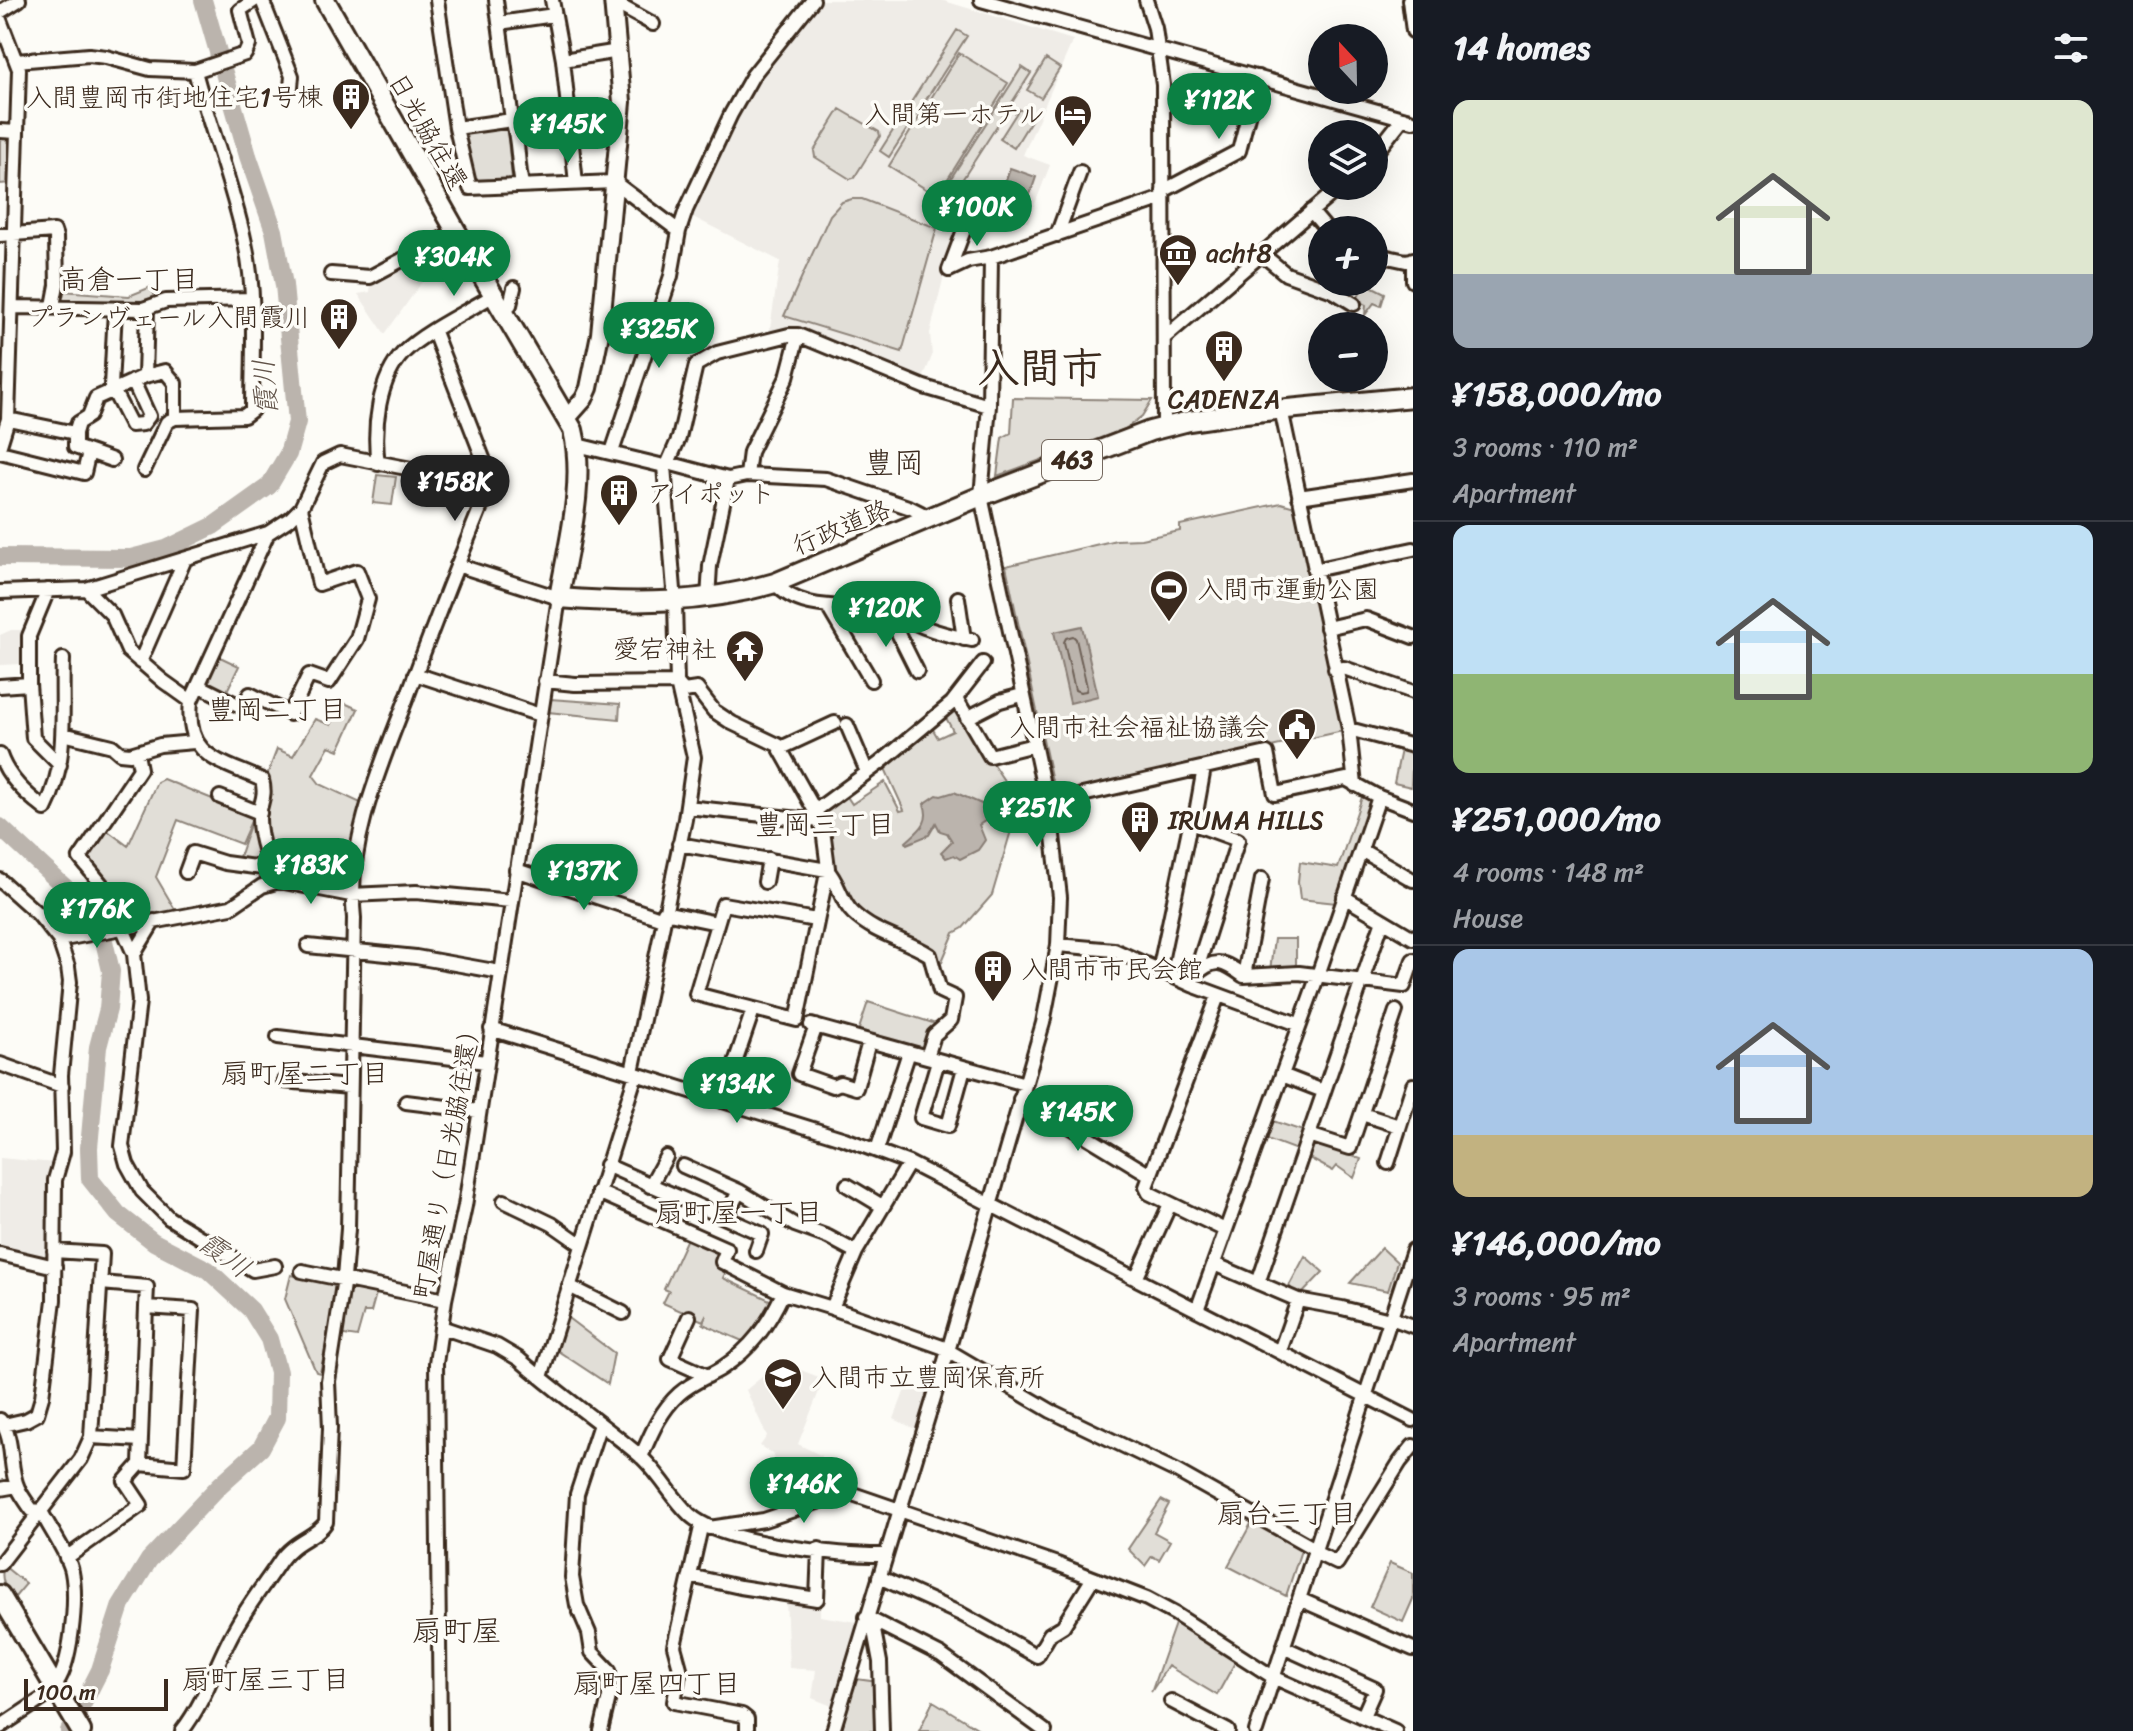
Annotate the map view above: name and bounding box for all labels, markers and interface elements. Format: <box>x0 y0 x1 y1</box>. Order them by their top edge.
text: 14 homes <box>1453 18 1590 78</box>
north arrow <box>1308 24 1388 104</box>
map controls <box>1308 24 1388 392</box>
icon: filters <box>2049 26 2093 70</box>
street label: 日光脇往還 <box>376 63 480 199</box>
pin: ¥112K <box>1163 73 1275 141</box>
place label: 入間豊岡市街地住宅1号棟 <box>26 74 323 120</box>
building icon: 入間豊岡市街地住宅1号棟 <box>330 76 372 131</box>
text: ¥112K <box>1185 76 1253 122</box>
place label: 入間第一ホテル <box>864 91 1045 137</box>
hotel icon: 入間第一ホテル <box>1052 93 1094 148</box>
pin: ¥145K <box>512 97 624 165</box>
text: ¥145K <box>531 100 605 146</box>
button: layers <box>1308 120 1388 200</box>
icon: home <box>1701 152 1845 296</box>
pin: ¥100K <box>921 180 1033 248</box>
text: ¥100K <box>940 183 1014 229</box>
button: + <box>1308 216 1388 296</box>
pin: ¥304K <box>398 230 510 298</box>
place label: acht8 <box>1206 230 1272 276</box>
museum icon: acht8 <box>1157 232 1199 287</box>
text: ¥304K <box>415 233 493 279</box>
district label: 高倉一丁目 <box>59 255 199 304</box>
place label: プランヴェール入間霞川 <box>27 294 311 340</box>
building icon: プランヴェール入間霞川 <box>318 296 360 351</box>
pin: ¥325K <box>603 302 715 370</box>
text: ¥325K <box>621 305 697 351</box>
button: − <box>1308 312 1388 392</box>
building icon: CADENZA <box>1203 328 1245 383</box>
district label: 入間市 <box>977 331 1103 405</box>
water label: 霞川 <box>239 357 291 417</box>
text: ¥158,000/mo <box>1453 364 1662 424</box>
place label: CADENZA <box>1168 376 1280 422</box>
text: 3 rooms · 110 m² <box>1453 424 1638 470</box>
district label: 豊岡 <box>864 436 924 490</box>
road number: 463 <box>1042 440 1102 480</box>
pin: ¥158K <box>399 455 511 523</box>
text: ¥158K <box>419 458 491 504</box>
place label: アイポット <box>647 470 775 516</box>
text: Apartment <box>1453 470 1576 516</box>
building icon: アイポット <box>598 472 640 527</box>
street label: 行政道路 <box>784 486 898 568</box>
place label: 入間市運動公園 <box>1197 566 1379 612</box>
sports icon: 入間市運動公園 <box>1148 568 1190 623</box>
icon: home <box>1701 577 1845 721</box>
pin: ¥120K <box>830 581 942 649</box>
text: ¥120K <box>850 584 922 630</box>
place label: 愛宕神社 <box>613 626 717 672</box>
temple icon: 愛宕神社 <box>724 628 766 683</box>
district label: 豊岡二丁目 <box>207 685 347 734</box>
place label: 入間市社会福祉協議会 <box>1009 704 1269 750</box>
public building icon: 入間市社会福祉協議会 <box>1276 706 1318 761</box>
pin: ¥251K <box>981 781 1093 849</box>
text: ¥251K <box>1001 784 1073 830</box>
text: ¥251,000/mo <box>1453 789 1661 849</box>
place label: IRUMA HILLS <box>1167 797 1324 843</box>
building icon: IRUMA HILLS <box>1119 799 1161 854</box>
district label: 豊岡三丁目 <box>755 800 895 849</box>
pin: ¥183K <box>255 838 367 906</box>
text: ¥183K <box>275 841 347 887</box>
pin: ¥137K <box>528 844 640 912</box>
text: ¥137K <box>549 847 619 893</box>
text: 4 rooms · 148 m² <box>1453 849 1644 895</box>
pin: ¥176K <box>41 882 153 950</box>
text: ¥176K <box>61 885 133 931</box>
text: House <box>1453 895 1523 941</box>
place label: 入間市市民会館 <box>1021 946 1203 992</box>
building icon: 入間市市民会館 <box>972 948 1014 1003</box>
icon: home <box>1701 1001 1845 1145</box>
street label: 町屋通り（日光脇往還） <box>400 1013 494 1303</box>
district label: 扇町屋二丁目 <box>221 1049 389 1098</box>
pin: ¥134K <box>681 1057 793 1125</box>
text: ¥134K <box>701 1060 773 1106</box>
pin: ¥145K <box>1022 1085 1134 1153</box>
text: ¥145K <box>1041 1088 1115 1134</box>
district label: 扇町屋一丁目 <box>655 1188 823 1237</box>
text: ¥146,000/mo <box>1453 1213 1661 1273</box>
water label: 霞川 <box>188 1219 262 1291</box>
text: 3 rooms · 95 m² <box>1453 1273 1631 1319</box>
text: Apartment <box>1453 1319 1576 1365</box>
place label: 入間市立豊岡保育所 <box>811 1354 1045 1400</box>
school or university icon: 入間市立豊岡保育所 <box>762 1356 804 1411</box>
pin: ¥146K <box>748 1457 860 1525</box>
text: ¥146K <box>768 1460 840 1506</box>
district label: 扇台三丁目 <box>1217 1489 1357 1538</box>
district label: 扇町屋 <box>412 1604 502 1658</box>
district label: 扇町屋三丁目 <box>182 1655 350 1704</box>
district label: 扇町屋四丁目 <box>573 1659 741 1708</box>
text: 100 m <box>36 1673 96 1712</box>
scale bar <box>24 1675 168 1711</box>

